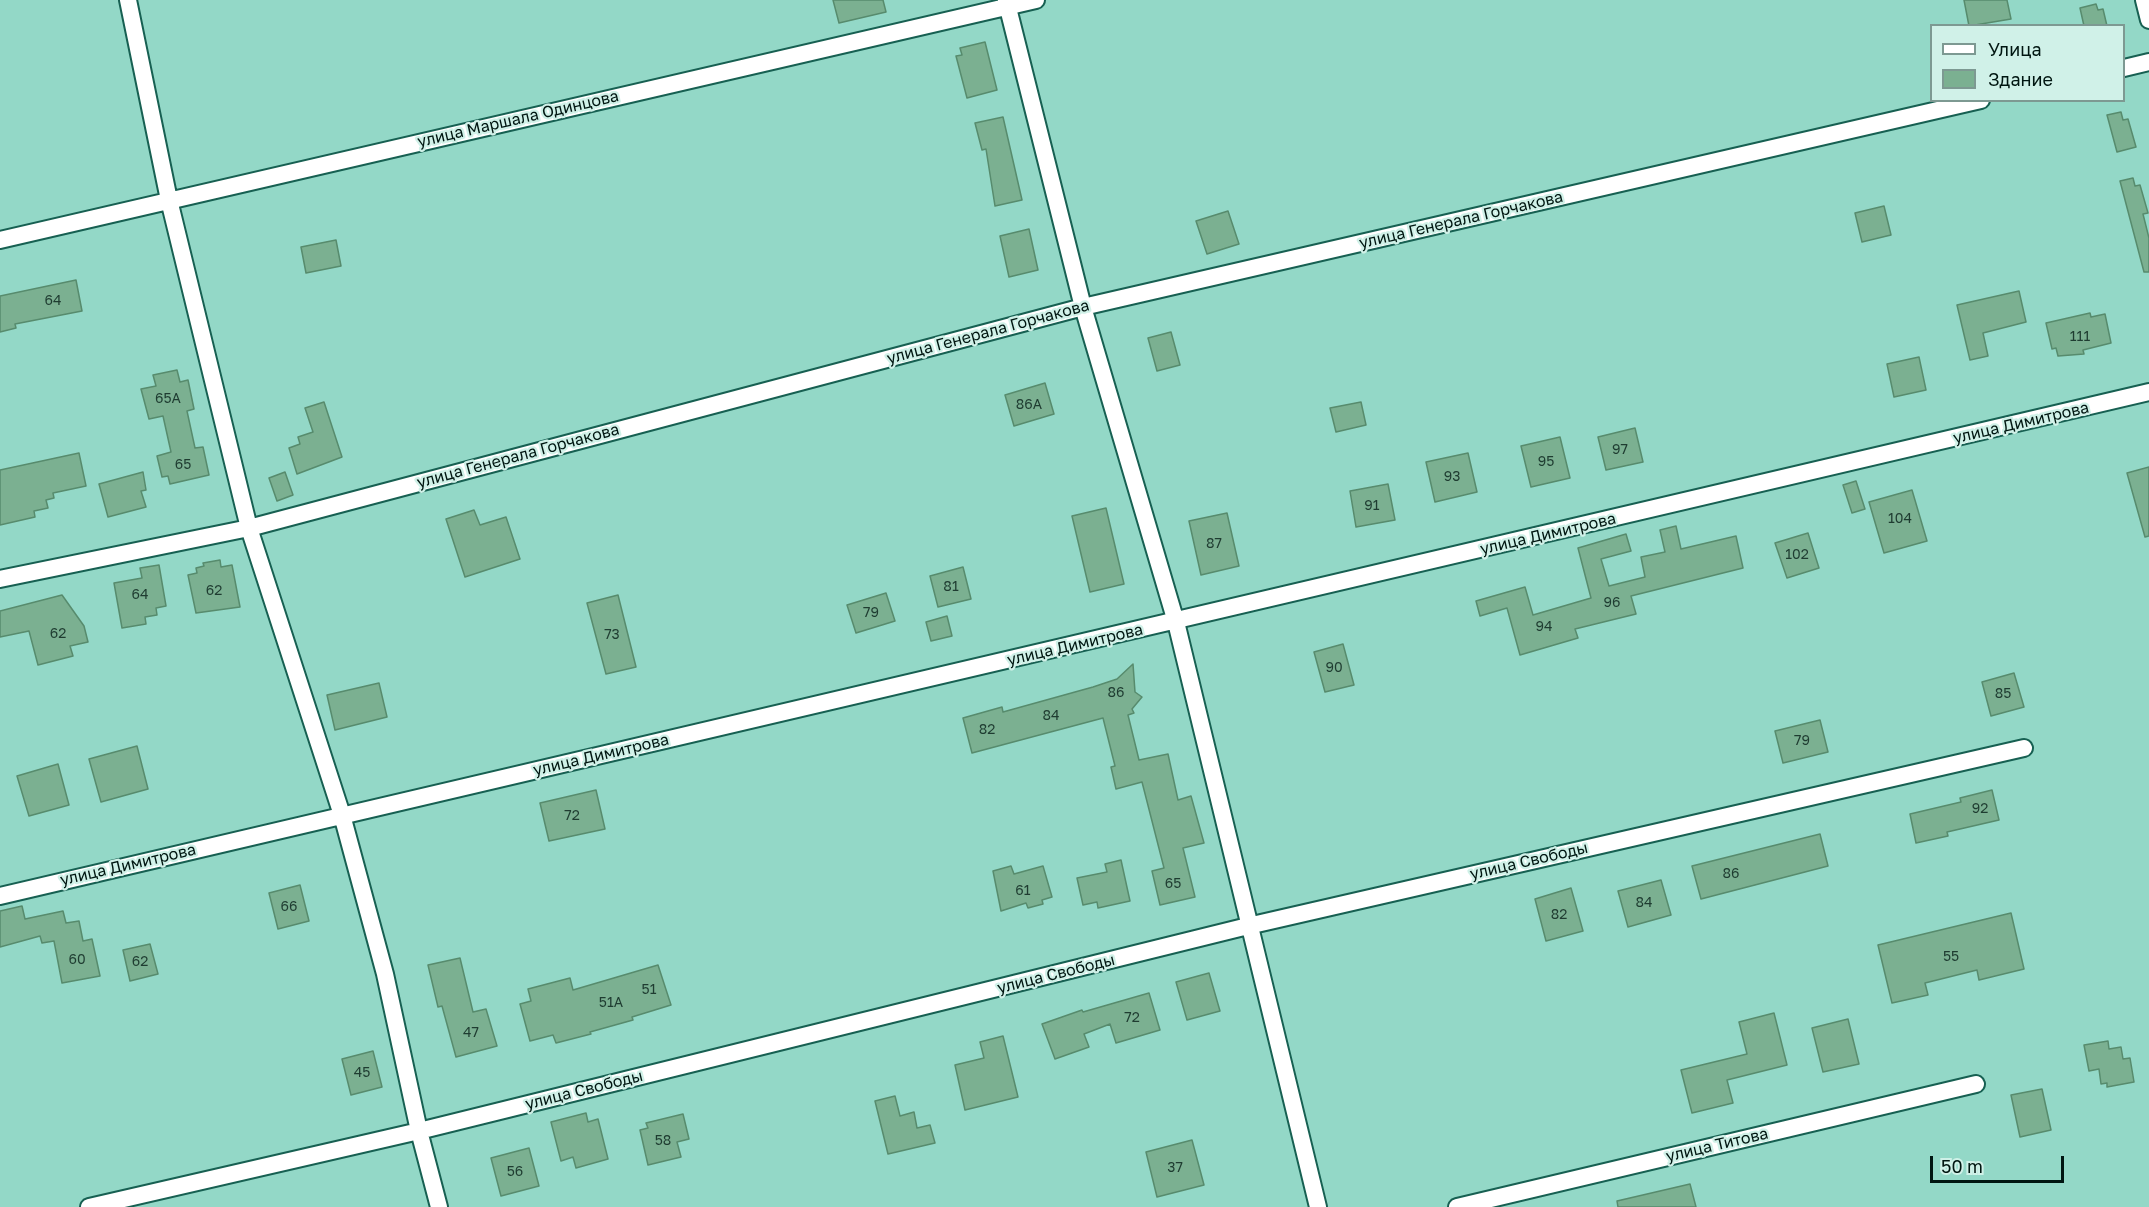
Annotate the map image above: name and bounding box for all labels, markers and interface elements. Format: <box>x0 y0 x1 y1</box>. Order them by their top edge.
legend <box>1930 24 2125 102</box>
text: Улица <box>1988 38 2042 60</box>
text: Здание <box>1988 68 2053 90</box>
street label: улица Маршала Одинцова <box>415 86 621 152</box>
street label: улица Генерала Горчакова <box>1357 187 1565 253</box>
house number: 64 <box>44 293 62 309</box>
street label: улица Генерала Горчакова <box>885 296 1091 368</box>
house number: 111 <box>2070 329 2090 345</box>
house number: 65А <box>155 391 181 407</box>
house number: 86А <box>1016 397 1042 413</box>
street label: улица Димитрова <box>1951 398 2091 448</box>
street label: улица Генерала Горчакова <box>415 420 621 492</box>
house number: 97 <box>1612 442 1628 458</box>
house number: 95 <box>1538 454 1554 470</box>
house number: 65 <box>175 457 191 473</box>
house number: 93 <box>1444 469 1460 485</box>
house number: 91 <box>1364 498 1380 514</box>
street label: улица Димитрова <box>1478 509 1618 559</box>
house number: 104 <box>1888 511 1912 527</box>
house number: 87 <box>1206 536 1222 552</box>
house number: 102 <box>1785 547 1809 563</box>
house number: 81 <box>943 579 959 595</box>
house number: 62 <box>206 583 222 599</box>
house number: 64 <box>131 587 149 603</box>
house number: 96 <box>1604 595 1620 611</box>
house number: 79 <box>863 605 879 621</box>
house number: 94 <box>1535 619 1553 635</box>
street label: улица Димитрова <box>1005 620 1145 670</box>
house number: 62 <box>50 626 66 642</box>
house number: 73 <box>604 627 620 643</box>
house number: 90 <box>1325 660 1343 676</box>
house number: 86 <box>1107 685 1125 701</box>
house number: 85 <box>1995 686 2011 702</box>
house number: 84 <box>1042 708 1060 724</box>
house number: 82 <box>979 722 995 738</box>
street label: улица Димитрова <box>531 730 671 780</box>
house number: 79 <box>1794 733 1810 749</box>
house number: 92 <box>1972 801 1988 817</box>
house number: 72 <box>564 808 580 824</box>
street label: улица Свободы <box>1468 838 1590 884</box>
street label: улица Димитрова <box>58 840 198 890</box>
house number: 86 <box>1722 866 1740 882</box>
house number: 65 <box>1165 876 1181 892</box>
house number: 61 <box>1015 883 1031 899</box>
house number: 84 <box>1635 895 1653 911</box>
house number: 66 <box>281 899 297 915</box>
house number: 82 <box>1551 907 1567 923</box>
house number: 55 <box>1943 949 1959 965</box>
street label: улица Свободы <box>995 950 1117 998</box>
house number: 60 <box>68 952 86 968</box>
house number: 62 <box>132 954 148 970</box>
house number: 51 <box>642 982 656 998</box>
house number: 51А <box>599 995 623 1011</box>
house number: 72 <box>1124 1010 1140 1026</box>
house number: 47 <box>463 1025 479 1041</box>
house number: 45 <box>354 1065 370 1081</box>
street label: улица Свободы <box>523 1066 645 1114</box>
street label: улица Титова <box>1664 1124 1770 1166</box>
house number: 58 <box>655 1133 671 1149</box>
scale bar <box>1933 1144 2066 1182</box>
text: 50 m <box>1941 1155 1983 1177</box>
house number: 37 <box>1167 1160 1183 1176</box>
house number: 56 <box>507 1164 523 1180</box>

